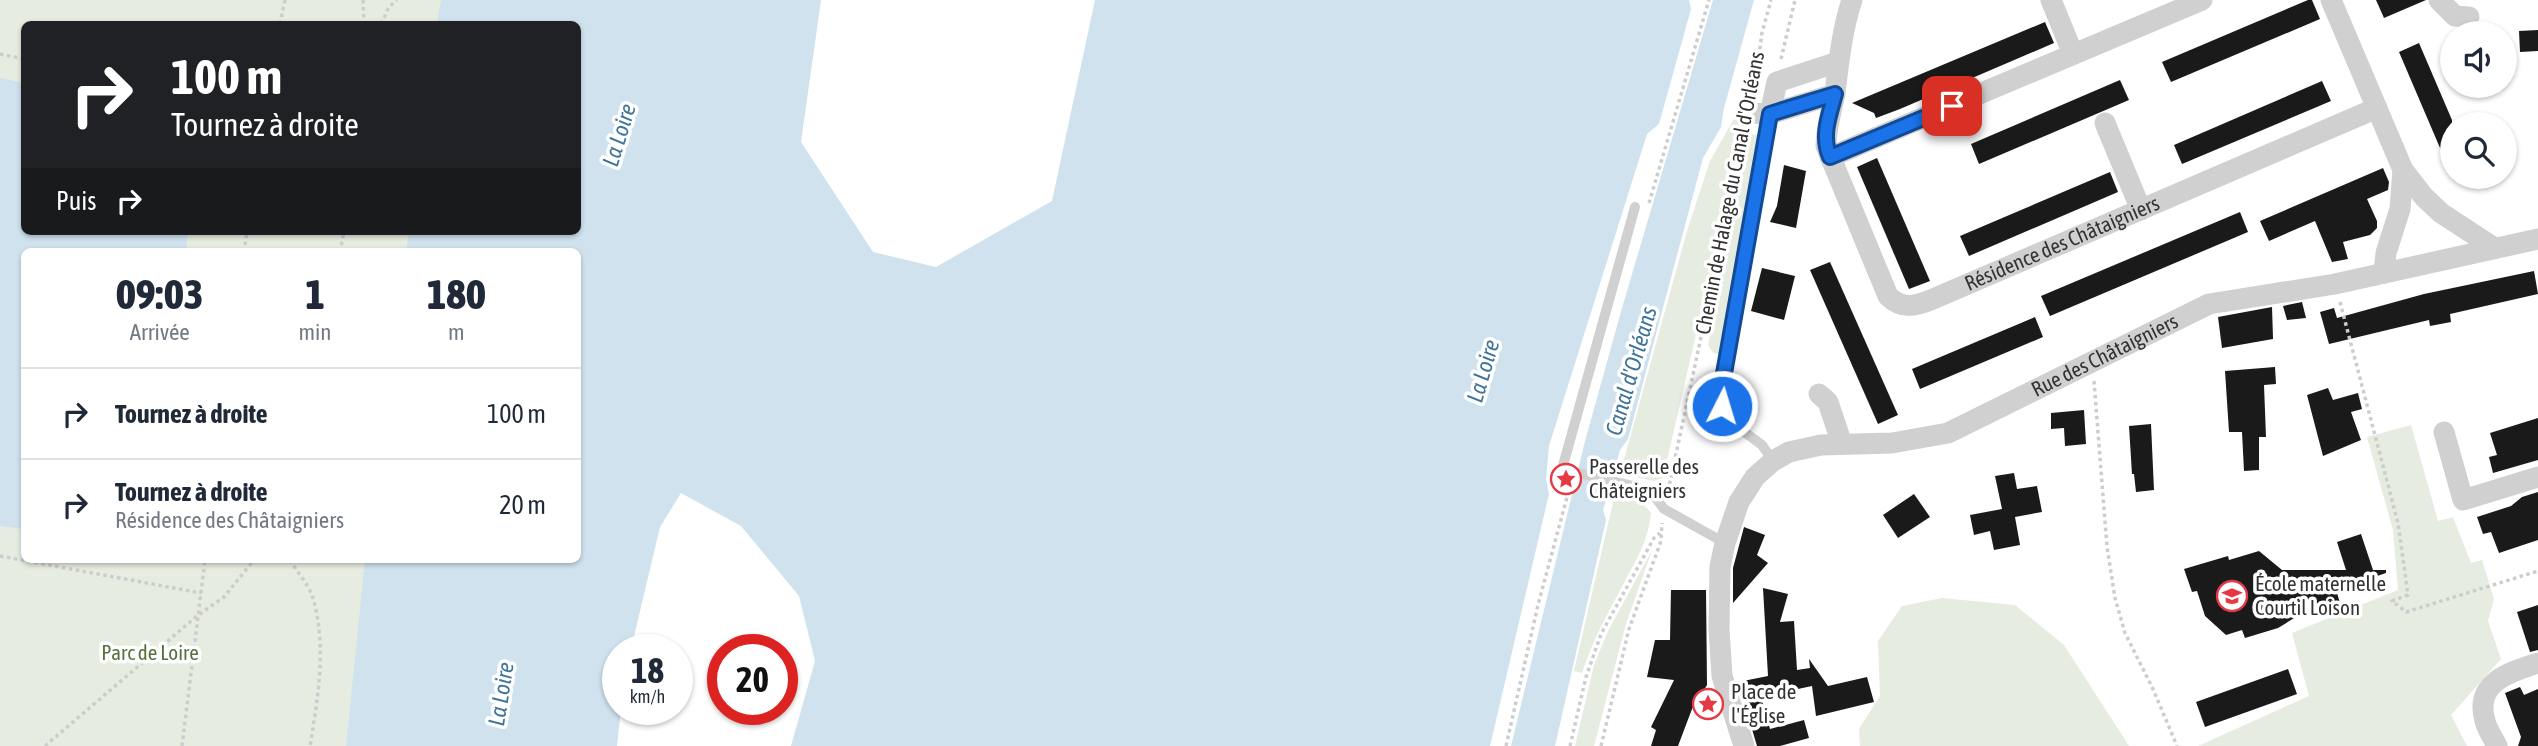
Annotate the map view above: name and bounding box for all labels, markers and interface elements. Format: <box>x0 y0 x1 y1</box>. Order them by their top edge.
map controls <box>2440 21 2517 189</box>
button: sound <box>2440 21 2517 98</box>
text: 100 m <box>171 48 282 104</box>
icon: right <box>56 49 147 140</box>
street label: Chemin de Halage du Canal d'Orléans <box>1690 49 1768 336</box>
pin <box>1922 76 1982 136</box>
icon: arrive <box>1933 87 1971 125</box>
water label: La Loire <box>597 100 641 170</box>
text: Tournez à droite <box>171 106 359 143</box>
button: search <box>2440 112 2517 189</box>
icon: right <box>110 182 148 220</box>
text: Puis <box>56 186 96 216</box>
street label: Résidence des Châtaigniers <box>1961 190 2163 295</box>
text: 09:03 <box>116 270 203 318</box>
text: 1 <box>305 270 325 318</box>
text: 180 <box>427 270 486 318</box>
water label: Canal d'Orléans <box>1600 304 1662 438</box>
street label: Rue des Châtaigniers <box>2027 308 2181 401</box>
text: Arrivée <box>130 319 190 345</box>
text: min <box>299 319 332 345</box>
text: m <box>448 319 465 345</box>
water label: La Loire <box>1462 337 1504 405</box>
position arrow <box>1685 369 1759 443</box>
icon: right <box>56 395 94 433</box>
text: Tournez à droite <box>115 399 268 429</box>
text: 100 m <box>487 399 546 429</box>
place label: Passerelle des Châteigniers <box>1589 454 1699 502</box>
place icon: Passerelle des Châteigniers <box>1549 462 1583 496</box>
text: Tournez à droite <box>115 477 268 507</box>
icon: right <box>56 486 94 524</box>
text: 20 m <box>499 490 546 520</box>
text: Résidence des Châtaigniers <box>115 507 344 533</box>
place label: École maternelle Courtil Loison <box>2255 571 2386 619</box>
school or university icon: École maternelle Courtil Loison <box>2215 579 2249 613</box>
speed limit sign: 20 <box>707 634 798 725</box>
park label: Parc de Loire <box>101 640 199 664</box>
text: 18 <box>631 650 664 690</box>
water label: La Loire <box>483 660 519 728</box>
place label: Place de l'Église <box>1731 679 1796 727</box>
text: km/h <box>630 686 665 707</box>
place icon: Place de l'Église <box>1691 687 1725 721</box>

